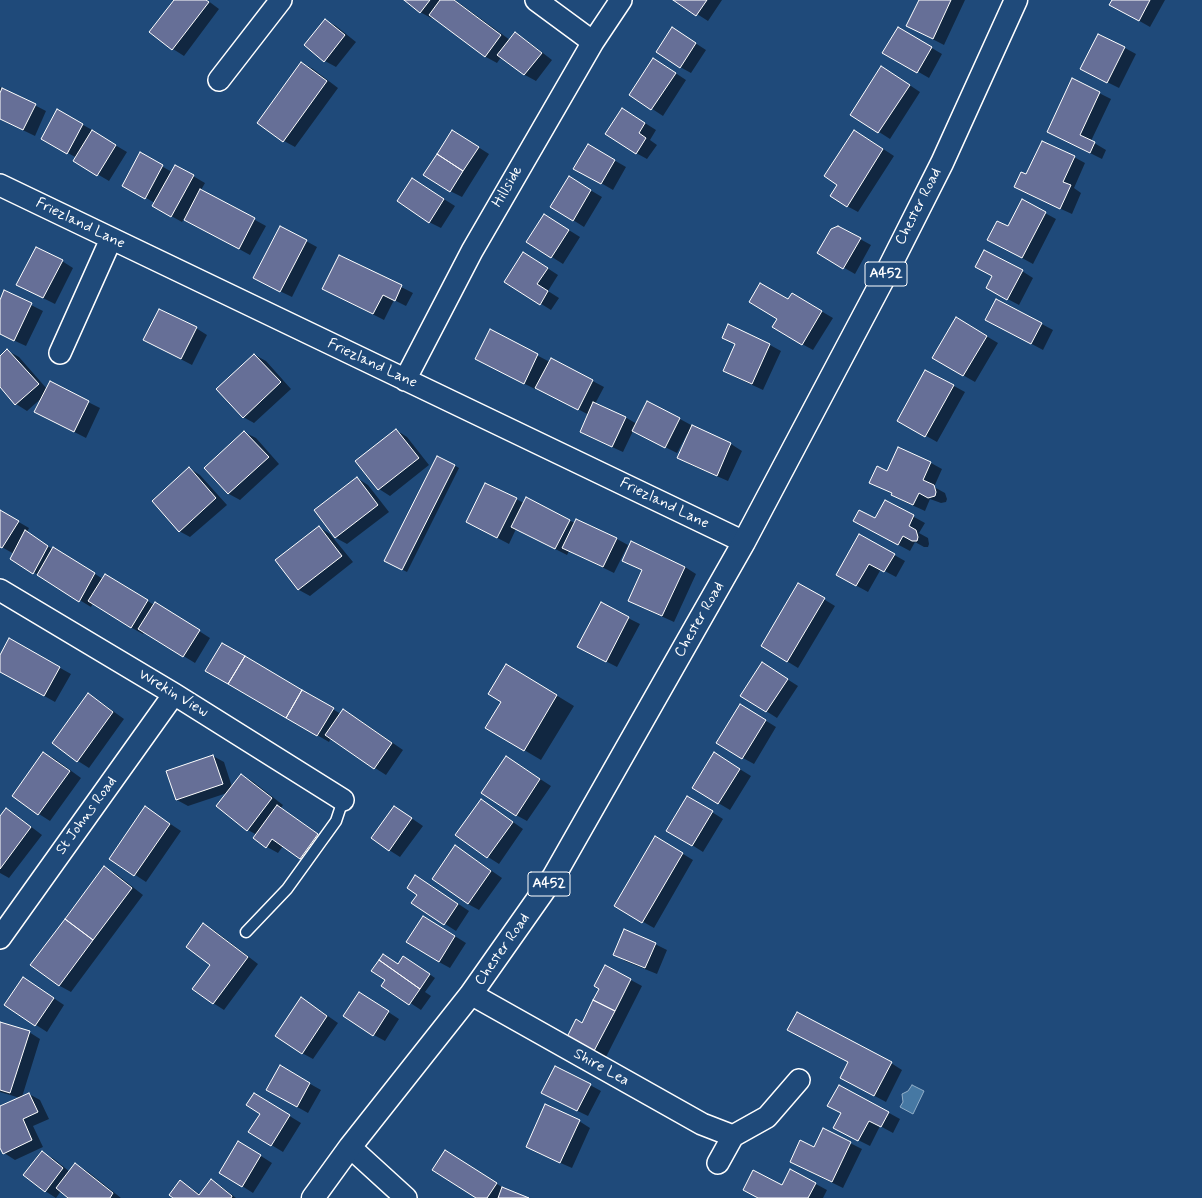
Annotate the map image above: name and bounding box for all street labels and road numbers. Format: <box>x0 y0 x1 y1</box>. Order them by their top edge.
street label: Hillside <box>489 163 527 211</box>
street label: Chester Road <box>892 165 946 249</box>
street label: Friezland Lane <box>32 195 128 253</box>
road number: A452 <box>865 262 907 286</box>
street label: Friezland Lane <box>324 335 420 393</box>
street label: Friezland Lane <box>616 475 712 533</box>
street label: Chester Road <box>671 579 729 661</box>
street label: Wrekin View <box>135 666 211 722</box>
street label: St Johns Road <box>53 773 121 859</box>
road number: A452 <box>528 872 570 896</box>
street label: Chester Road <box>472 910 534 990</box>
street label: Shire Lea <box>570 1045 632 1091</box>

